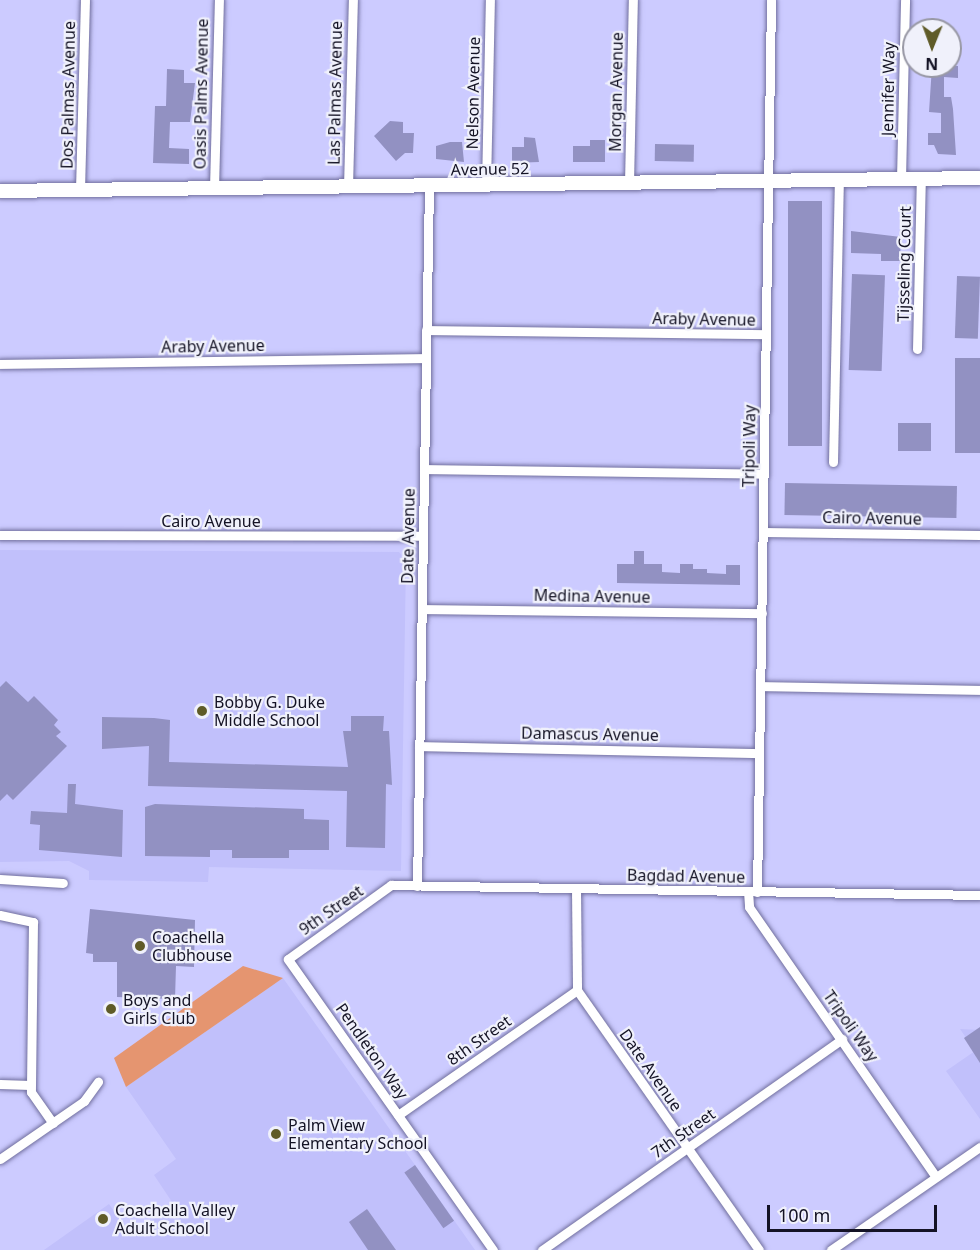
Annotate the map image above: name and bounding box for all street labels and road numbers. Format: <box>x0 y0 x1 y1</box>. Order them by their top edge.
street label: Oasis Palms Avenue <box>190 18 212 170</box>
street label: Dos Palmas Avenue <box>57 21 79 169</box>
street label: Las Palmas Avenue <box>324 21 346 165</box>
street label: Morgan Avenue <box>605 32 627 152</box>
street label: Nelson Avenue <box>462 36 484 150</box>
street label: Jennifer Way <box>878 42 898 136</box>
street label: Avenue 52 <box>451 159 529 179</box>
street label: Tijsseling Court <box>893 206 915 322</box>
street label: Araby Avenue <box>652 308 756 330</box>
street label: Araby Avenue <box>161 335 265 357</box>
street label: Tripoli Way <box>739 405 759 487</box>
street label: Date Avenue <box>398 488 418 584</box>
street label: Cairo Avenue <box>822 508 922 528</box>
street label: Cairo Avenue <box>161 511 261 531</box>
street label: Medina Avenue <box>533 585 651 607</box>
street label: Damascus Avenue <box>521 723 659 745</box>
street label: Bagdad Avenue <box>627 865 745 887</box>
street label: 9th Street <box>295 881 367 939</box>
street label: Tripoli Way <box>819 987 883 1065</box>
street label: Pendleton Way <box>332 999 412 1103</box>
street label: 8th Street <box>443 1011 515 1069</box>
street label: Date Avenue <box>616 1025 686 1115</box>
street label: 7th Street <box>647 1104 719 1162</box>

